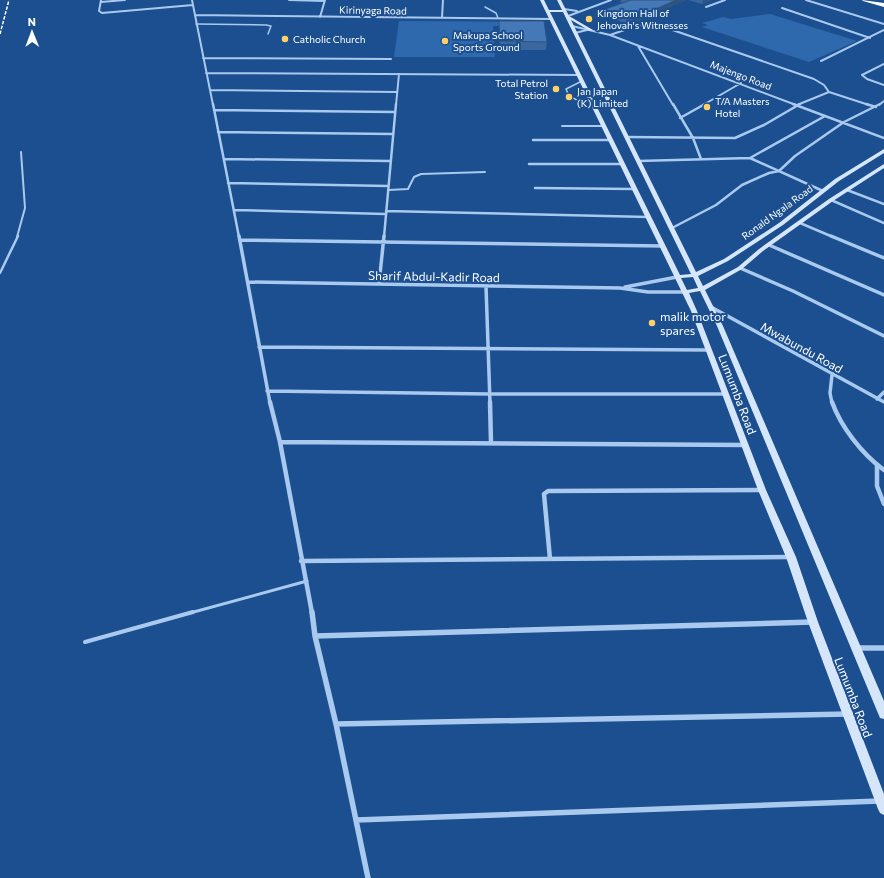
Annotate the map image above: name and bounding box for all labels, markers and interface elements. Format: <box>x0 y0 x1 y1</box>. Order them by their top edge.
street label: Kirinyaga Road <box>339 3 407 17</box>
place label: Kingdom Hall of Jehovah's Witnesses <box>597 7 688 31</box>
north arrow <box>12 12 52 52</box>
marker: Kingdom Hall of Jehovah's Witnesses <box>584 14 594 24</box>
text: N <box>28 15 36 28</box>
place label: Makupa School Sports Ground <box>453 29 523 53</box>
place label: Catholic Church <box>293 33 366 45</box>
marker: Catholic Church <box>280 34 290 44</box>
marker: Makupa School Sports Ground <box>440 36 450 46</box>
street label: Majengo Road <box>709 58 774 92</box>
place label: Total Petrol Station <box>495 77 548 101</box>
marker: Total Petrol Station <box>551 84 561 94</box>
place label: Jan Japan (K) Limited <box>577 85 628 109</box>
marker: Jan Japan (K) Limited <box>564 92 574 102</box>
place label: T/A Masters Hotel <box>715 95 770 119</box>
marker: T/A Masters Hotel <box>702 102 712 112</box>
street label: Ronald Ngala Road <box>739 182 815 242</box>
street label: Sharif Abdul-Kadir Road <box>368 268 500 284</box>
place label: malik motor spares <box>660 309 726 337</box>
marker: malik motor spares <box>647 318 657 328</box>
street label: Mwabundu Road <box>759 319 845 375</box>
street label: Lumumba Road <box>716 352 760 436</box>
street label: Lumumba Road <box>832 655 876 739</box>

